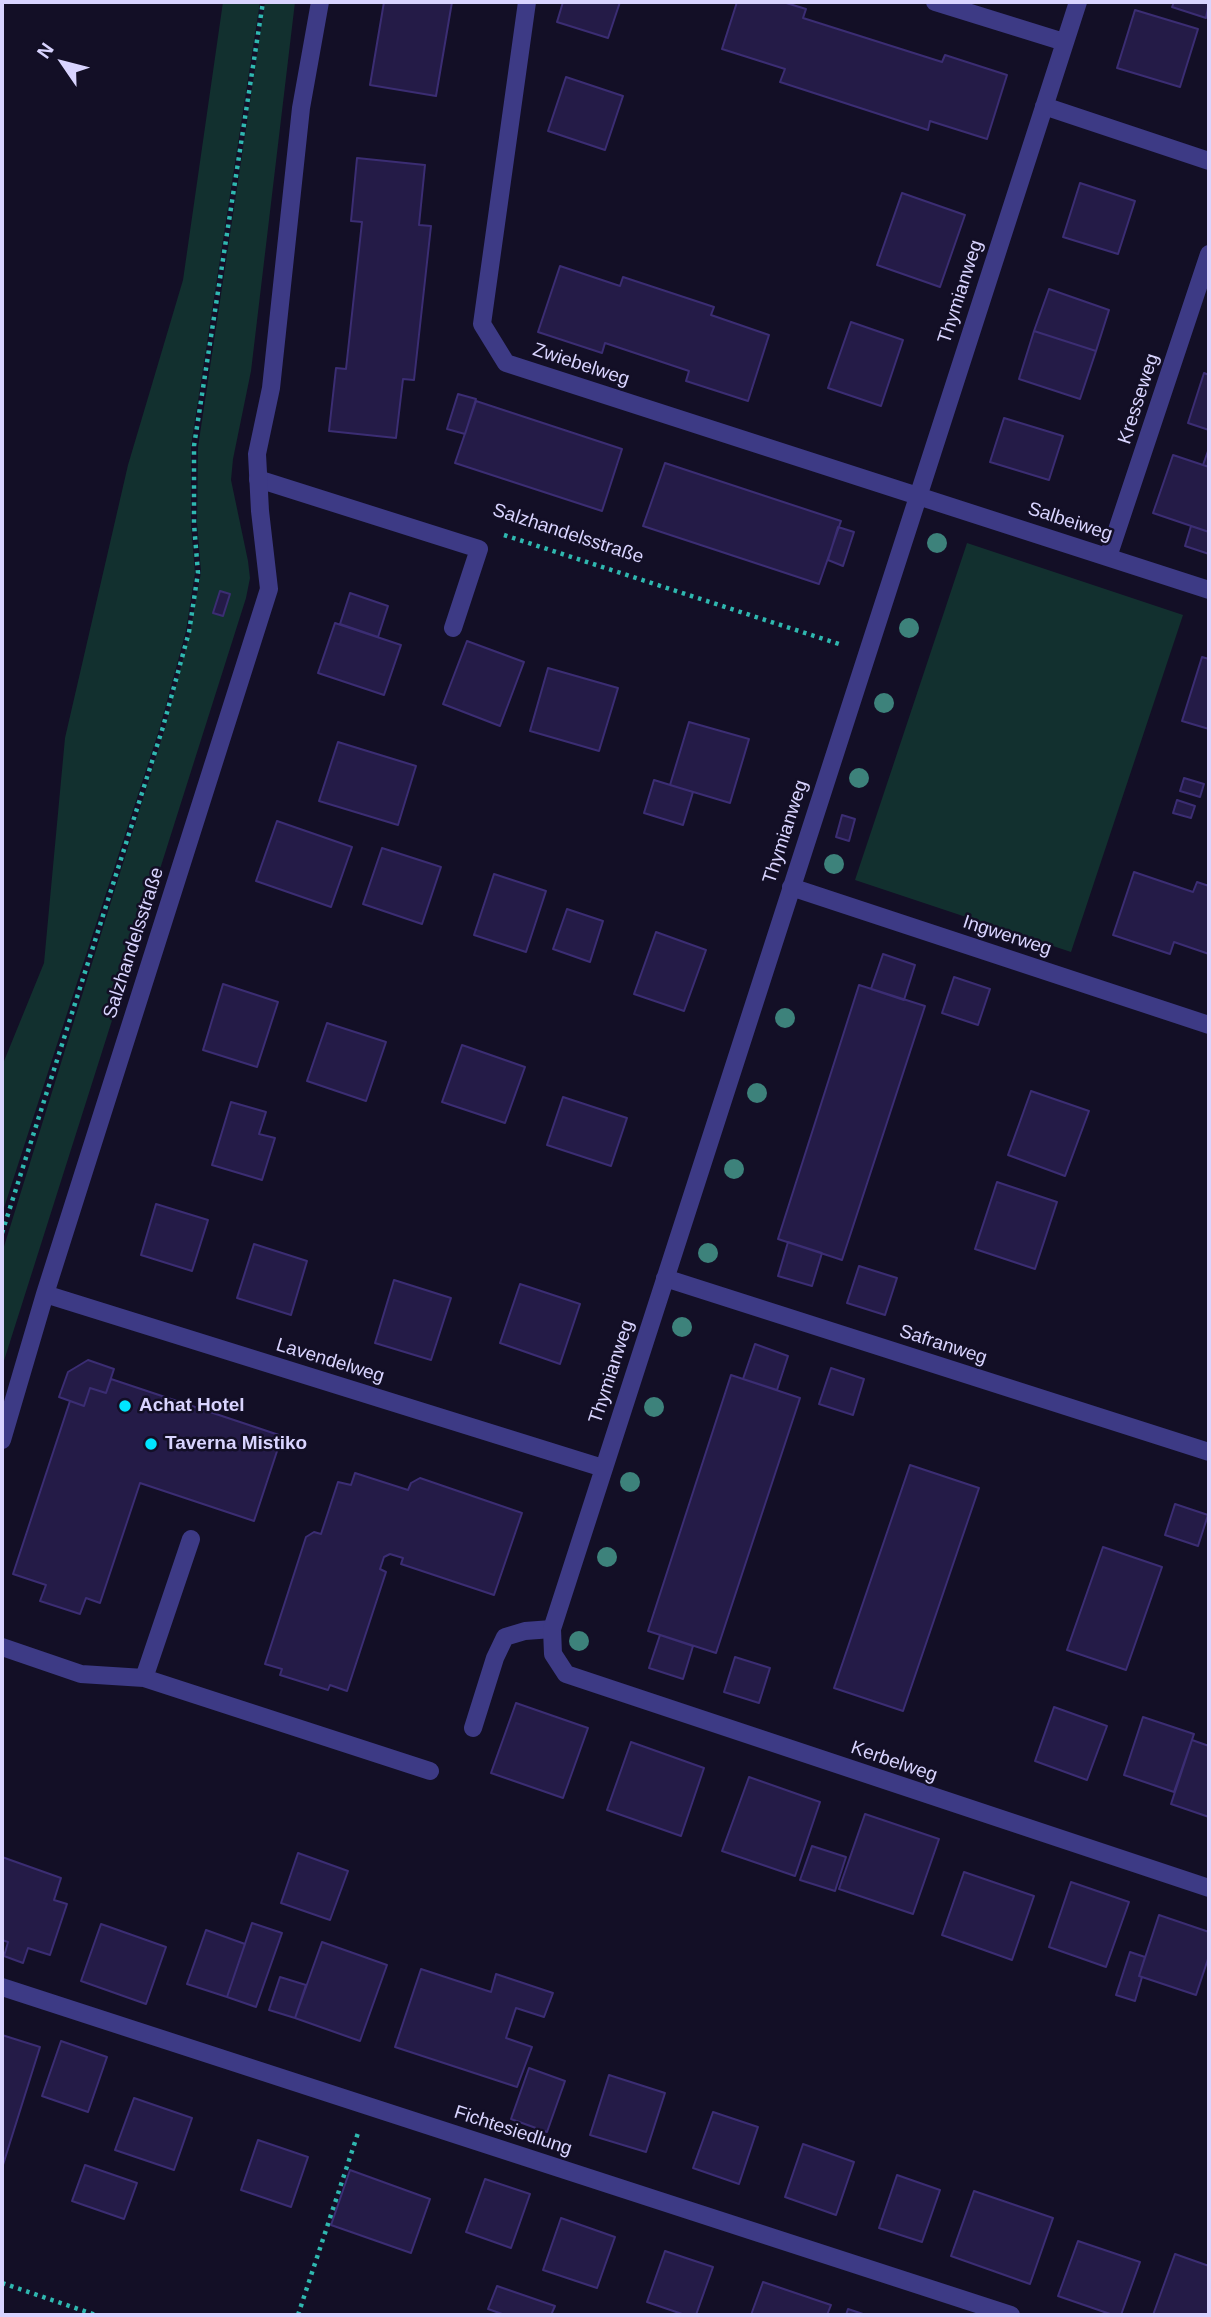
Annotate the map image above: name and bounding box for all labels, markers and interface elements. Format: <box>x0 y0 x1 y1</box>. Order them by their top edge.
north arrow <box>28 28 98 98</box>
text: N <box>33 39 58 62</box>
street label: Thymianweg <box>934 237 988 347</box>
street label: Zwiebelweg <box>530 339 632 391</box>
street label: Kresseweg <box>1114 351 1164 447</box>
street label: Salbeiweg <box>1025 498 1115 546</box>
street label: Salzhandelsstraße <box>490 499 646 569</box>
street label: Thymianweg <box>759 777 813 887</box>
street label: Salzhandelsstraße <box>99 865 169 1021</box>
street label: Ingwerweg <box>960 911 1054 961</box>
street label: Thymianweg <box>585 1317 639 1427</box>
street label: Safranweg <box>896 1320 990 1370</box>
street label: Lavendelweg <box>273 1334 387 1388</box>
place label: Achat Hotel <box>139 1395 245 1417</box>
marker: Achat Hotel <box>117 1398 133 1414</box>
place label: Taverna Mistiko <box>165 1433 307 1455</box>
marker: Taverna Mistiko <box>143 1436 159 1452</box>
street label: Kerbelweg <box>848 1737 940 1787</box>
street label: Fichtesiedlung <box>451 2101 575 2161</box>

